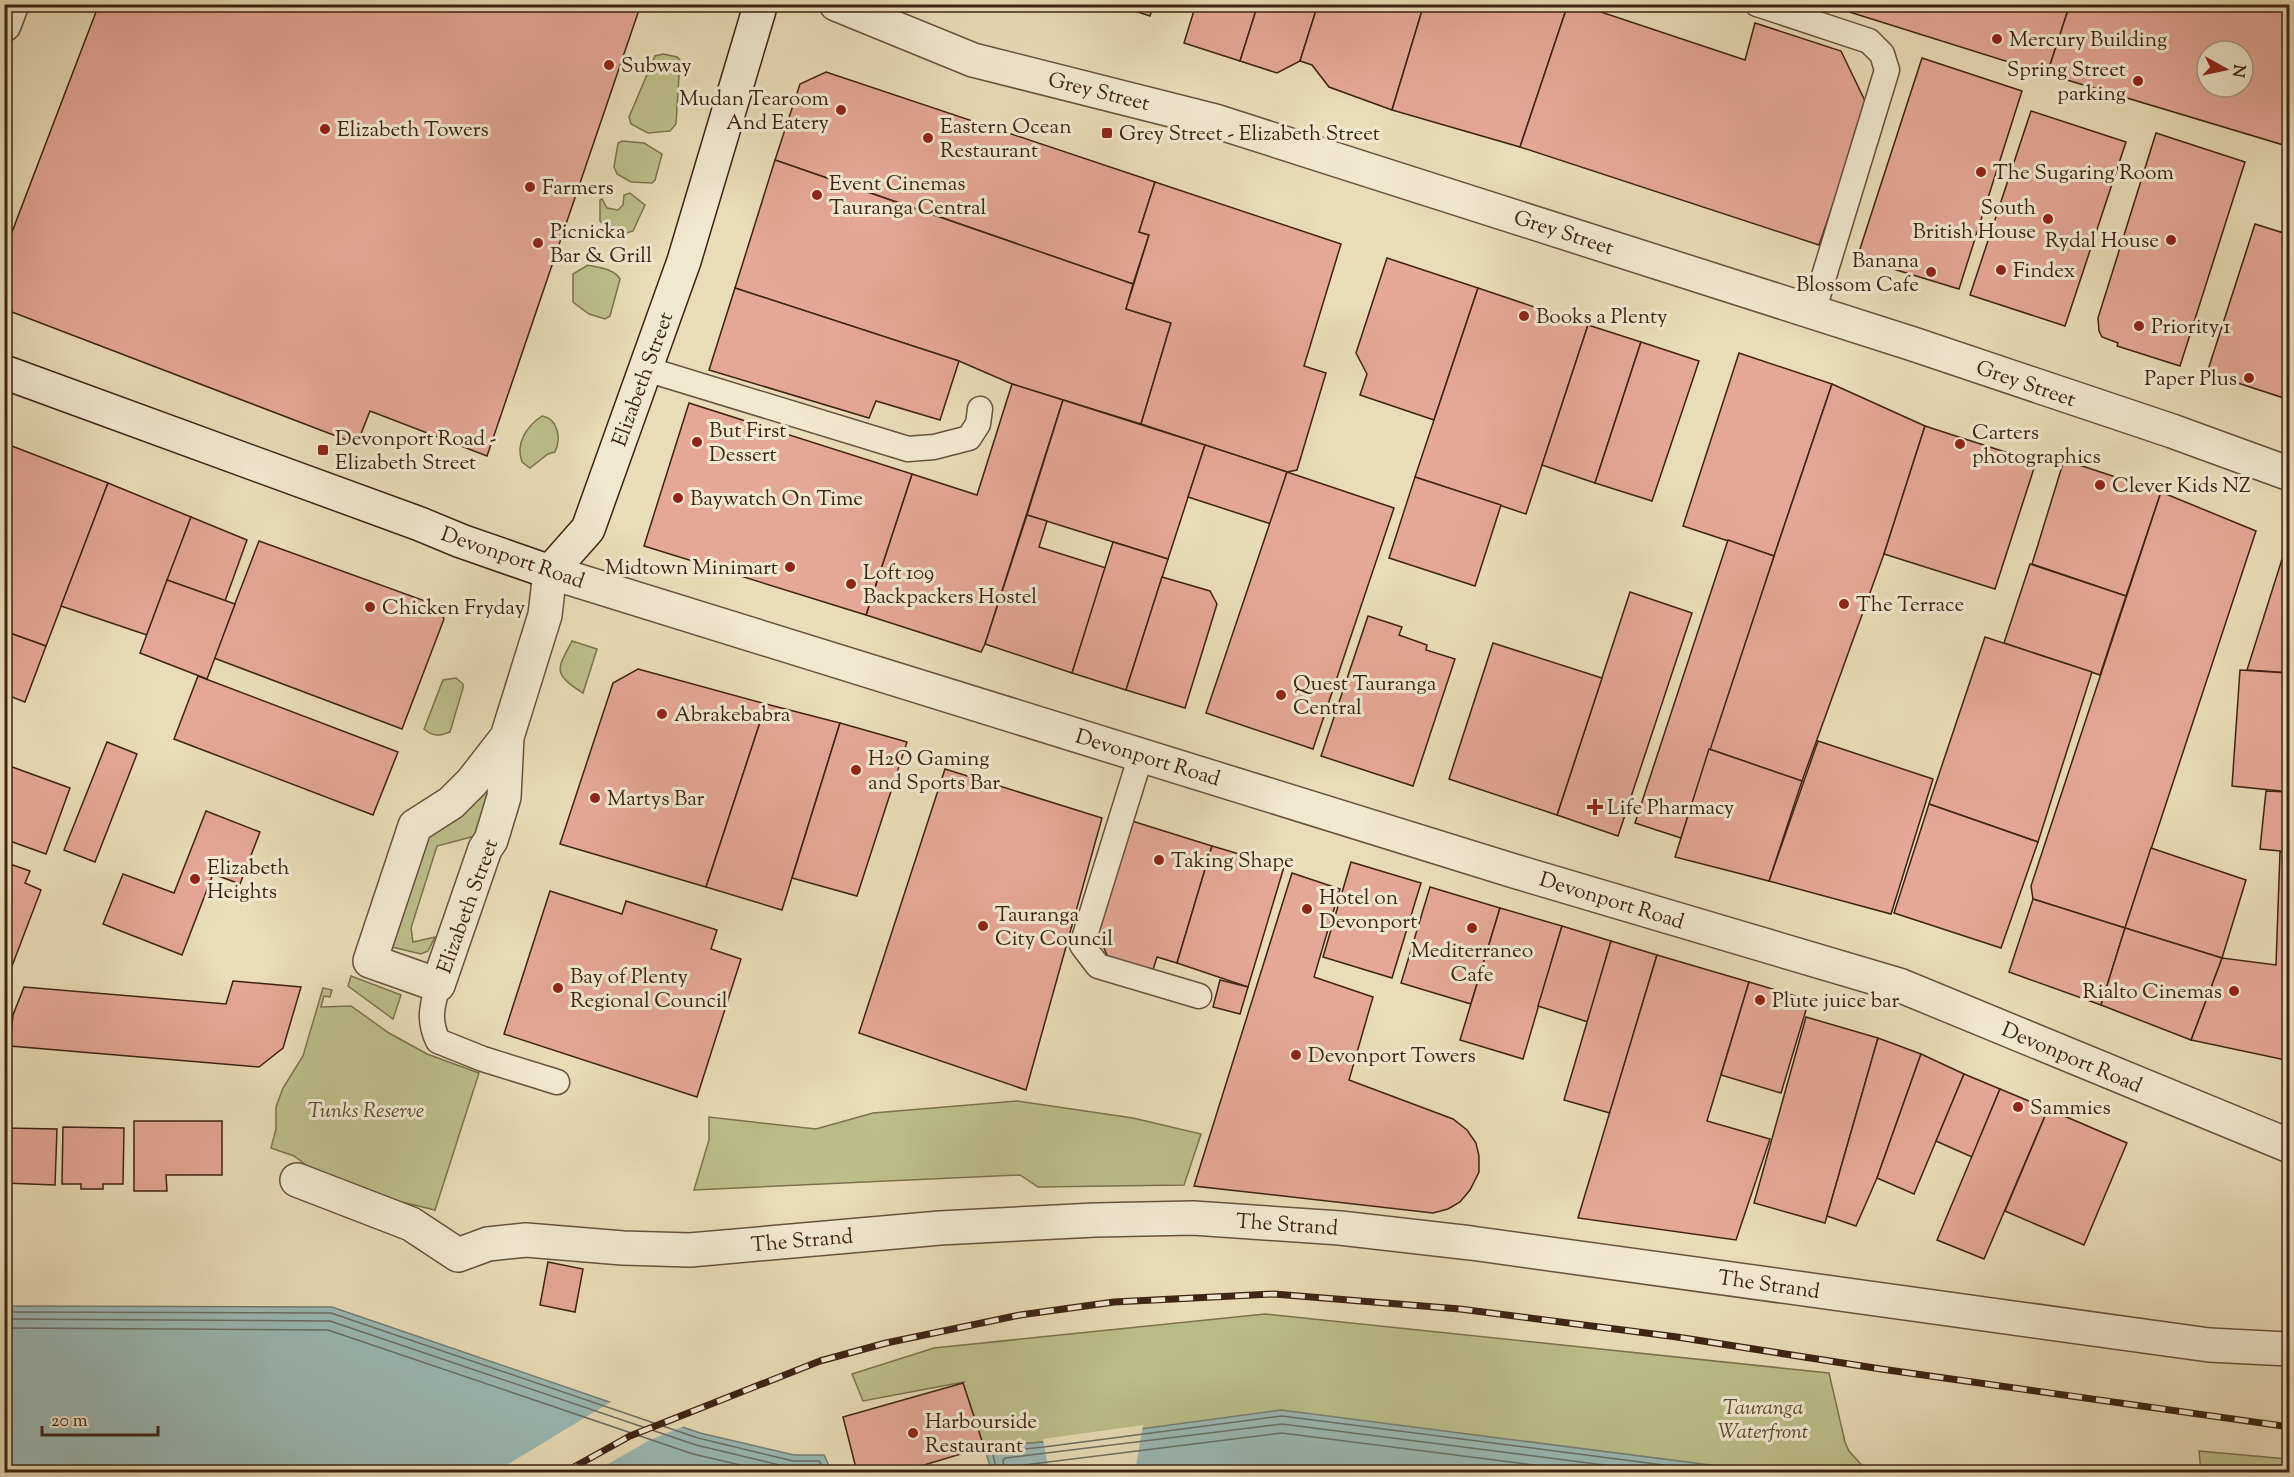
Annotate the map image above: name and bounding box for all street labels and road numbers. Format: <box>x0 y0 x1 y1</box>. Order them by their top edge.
street label: Grey Street <box>1045 66 1152 120</box>
street label: Grey Street <box>1509 204 1617 264</box>
street label: Elizabeth Street <box>606 308 682 451</box>
street label: Grey Street <box>1971 354 2079 416</box>
street label: Devonport Road <box>437 520 588 598</box>
street label: Devonport Road <box>1071 723 1224 795</box>
street label: Elizabeth Street <box>431 835 507 978</box>
street label: Devonport Road <box>1535 866 1688 938</box>
street label: Devonport Road <box>1996 1016 2146 1102</box>
street label: The Strand <box>1235 1207 1339 1245</box>
street label: The Strand <box>750 1223 855 1261</box>
street label: The Strand <box>1716 1264 1822 1308</box>

